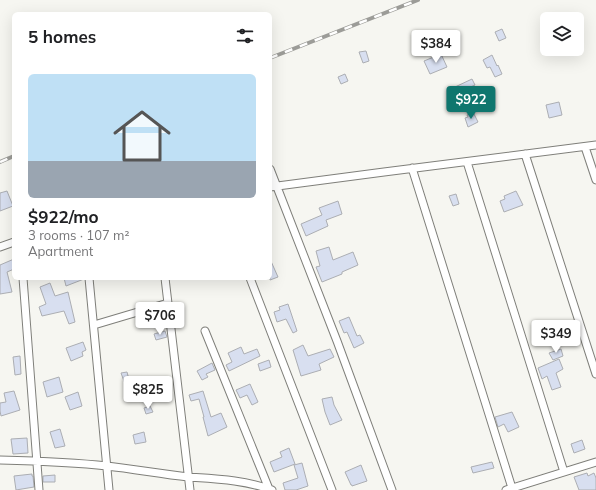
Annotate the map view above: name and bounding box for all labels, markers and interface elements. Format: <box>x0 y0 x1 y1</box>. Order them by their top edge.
map controls <box>540 12 584 56</box>
button: layers <box>540 12 584 56</box>
icon: filters <box>234 25 256 47</box>
text: 5 homes <box>28 26 96 47</box>
pin: $384 <box>412 30 460 64</box>
text: $384 <box>420 35 452 51</box>
pin: $922 <box>447 86 495 120</box>
text: $922 <box>455 91 487 107</box>
icon: home <box>106 100 178 172</box>
text: $922/mo <box>28 206 99 227</box>
text: 3 rooms · 107 m² <box>28 227 129 243</box>
text: Apartment <box>28 243 93 259</box>
pin: $706 <box>136 302 184 336</box>
text: $706 <box>144 307 176 323</box>
pin: $349 <box>532 320 580 354</box>
text: $349 <box>540 325 572 341</box>
pin: $825 <box>124 376 172 410</box>
text: $825 <box>132 381 164 397</box>

